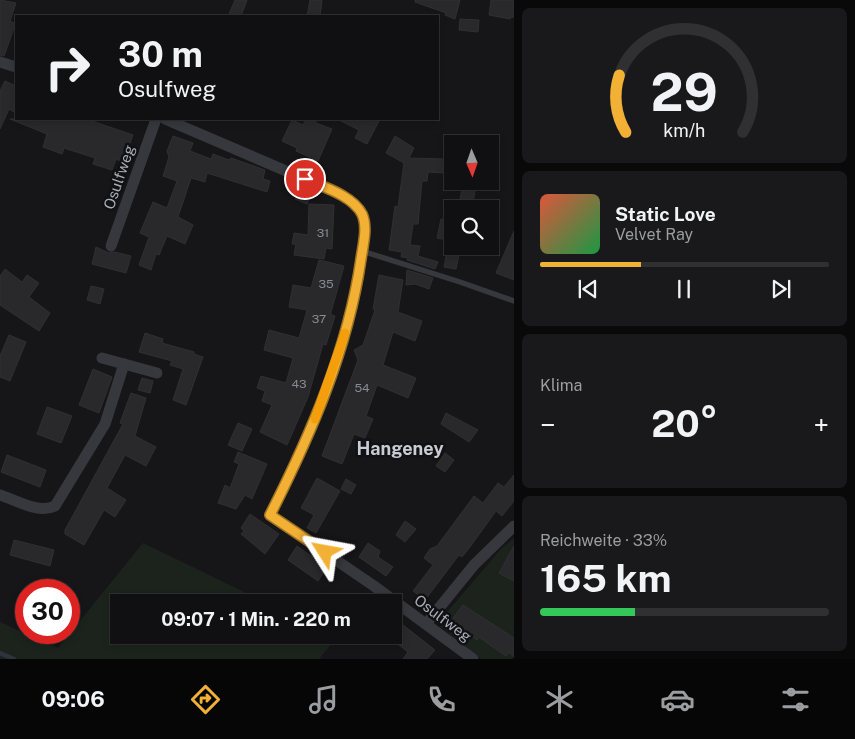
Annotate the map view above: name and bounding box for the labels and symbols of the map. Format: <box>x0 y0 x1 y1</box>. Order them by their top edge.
north arrow <box>444 135 499 190</box>
street label: Osulfweg <box>100 143 138 211</box>
pin <box>284 158 326 200</box>
house number: 31 <box>317 226 329 240</box>
house number: 35 <box>318 277 334 291</box>
house number: 37 <box>312 312 326 326</box>
house number: 43 <box>291 377 307 391</box>
house number: 54 <box>354 381 370 395</box>
district label: Hangeney <box>356 438 444 459</box>
position arrow <box>298 525 350 577</box>
speed limit sign: 30 <box>15 579 80 644</box>
street label: Osulfweg <box>411 591 475 645</box>

